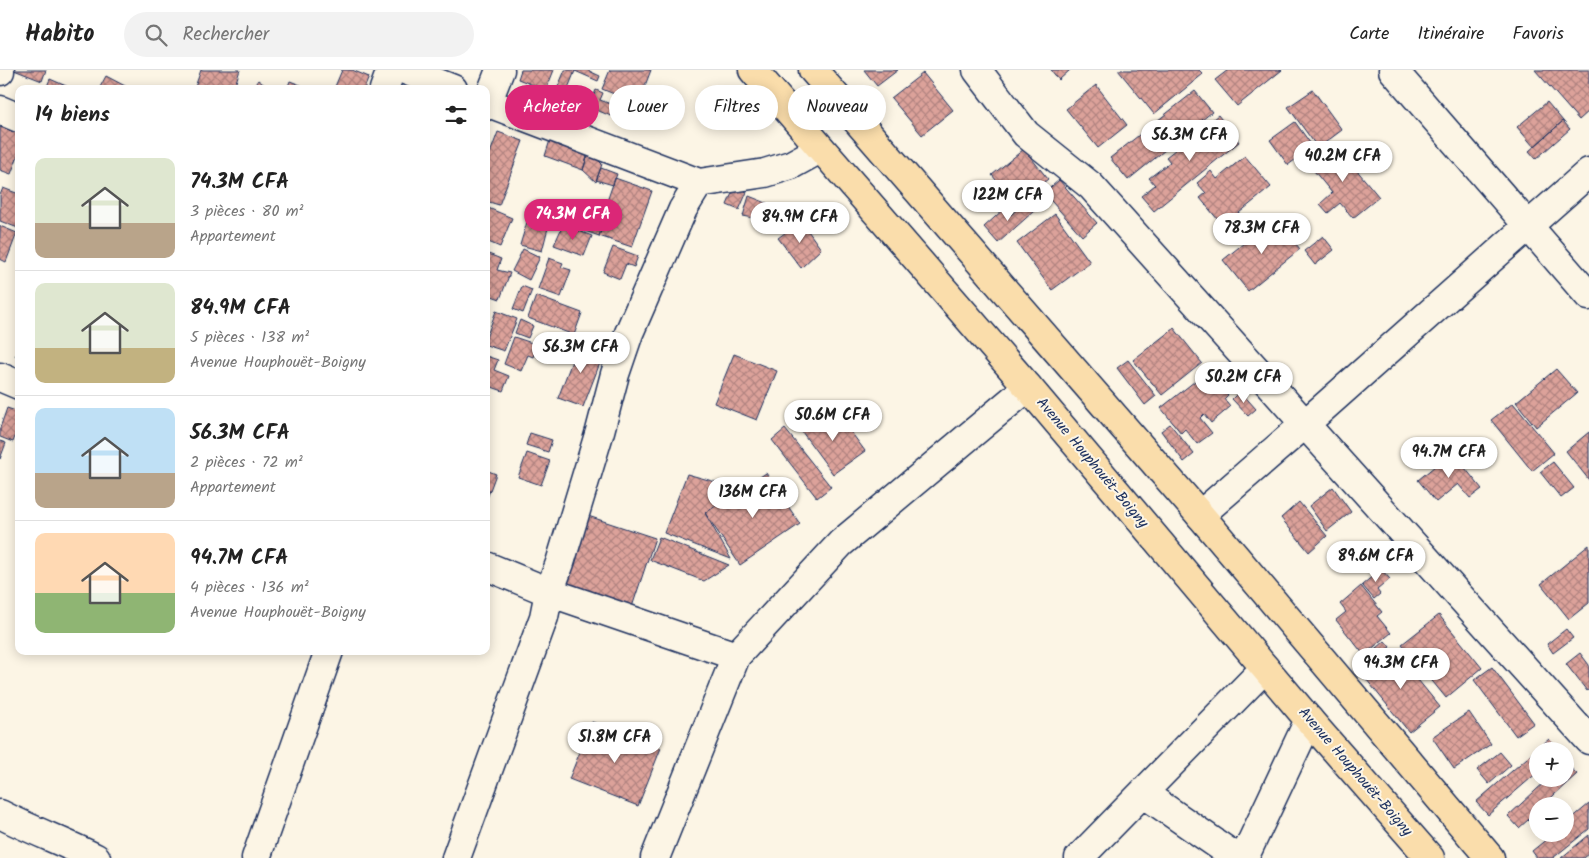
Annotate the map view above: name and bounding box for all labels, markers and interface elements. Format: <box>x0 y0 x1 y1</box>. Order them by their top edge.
search box <box>124 12 474 57</box>
text: Habito <box>25 15 94 54</box>
text: Rechercher <box>182 20 269 50</box>
text: Carte <box>1349 20 1389 49</box>
text: Itinéraire <box>1417 20 1484 49</box>
text: Favoris <box>1512 20 1564 49</box>
icon: search <box>142 21 170 49</box>
chip: Acheter <box>505 85 599 130</box>
chip: Louer <box>609 85 685 130</box>
chip: Filtres <box>695 85 778 130</box>
chip: Nouveau <box>788 85 886 130</box>
text: 14 biens <box>35 99 110 132</box>
icon: filters <box>442 101 470 129</box>
pin: 56.3M CFA <box>1133 119 1247 162</box>
text: 56.3M CFA <box>1152 123 1228 148</box>
pin: 40.2M CFA <box>1286 140 1400 183</box>
text: 40.2M CFA <box>1305 144 1381 169</box>
text: 74.3M CFA <box>190 166 289 199</box>
icon: home <box>75 178 135 238</box>
pin: 122M CFA <box>956 180 1060 222</box>
text: 122M CFA <box>973 183 1043 208</box>
pin: 74.3M CFA <box>516 198 630 241</box>
text: 3 pièces · 80 m² <box>190 199 304 224</box>
text: 74.3M CFA <box>535 202 611 227</box>
pin: 84.9M CFA <box>743 202 857 244</box>
text: 84.9M CFA <box>762 205 838 230</box>
pin: 78.3M CFA <box>1205 212 1319 255</box>
text: 78.3M CFA <box>1224 216 1300 241</box>
text: Appartement <box>190 224 276 249</box>
text: 84.9M CFA <box>190 292 291 325</box>
icon: home <box>75 303 135 363</box>
text: 5 pièces · 138 m² <box>190 325 309 350</box>
pin: 56.3M CFA <box>524 332 638 374</box>
text: 56.3M CFA <box>543 335 619 360</box>
text: Avenue Houphouët-Boigny <box>190 350 366 375</box>
pin: 50.2M CFA <box>1187 362 1301 404</box>
text: 50.2M CFA <box>1206 365 1282 390</box>
street label: Avenue Houphouët-Boigny <box>1030 392 1155 535</box>
pin: 50.6M CFA <box>776 400 890 442</box>
text: 50.6M CFA <box>795 403 871 428</box>
text: 56.3M CFA <box>190 417 290 450</box>
icon: home <box>75 428 135 488</box>
pin: 94.7M CFA <box>1392 436 1506 479</box>
text: 94.7M CFA <box>1411 440 1487 465</box>
text: 2 pièces · 72 m² <box>190 450 303 475</box>
text: Appartement <box>190 475 276 500</box>
pin: 136M CFA <box>701 476 805 519</box>
text: 136M CFA <box>718 480 788 505</box>
pin: 89.6M CFA <box>1319 540 1433 583</box>
text: 94.7M CFA <box>190 542 289 575</box>
text: 89.6M CFA <box>1338 544 1414 569</box>
icon: home <box>75 553 135 613</box>
text: 4 pièces · 136 m² <box>190 575 309 600</box>
text: Avenue Houphouët-Boigny <box>190 600 366 625</box>
pin: 94.3M CFA <box>1344 648 1458 690</box>
text: 94.3M CFA <box>1363 651 1439 676</box>
street label: Avenue Houphouët-Boigny <box>1292 702 1419 843</box>
pin: 51.8M CFA <box>558 722 672 764</box>
text: 51.8M CFA <box>578 725 652 750</box>
map controls <box>1529 742 1574 842</box>
button: + <box>1529 742 1574 787</box>
button: − <box>1529 797 1574 842</box>

